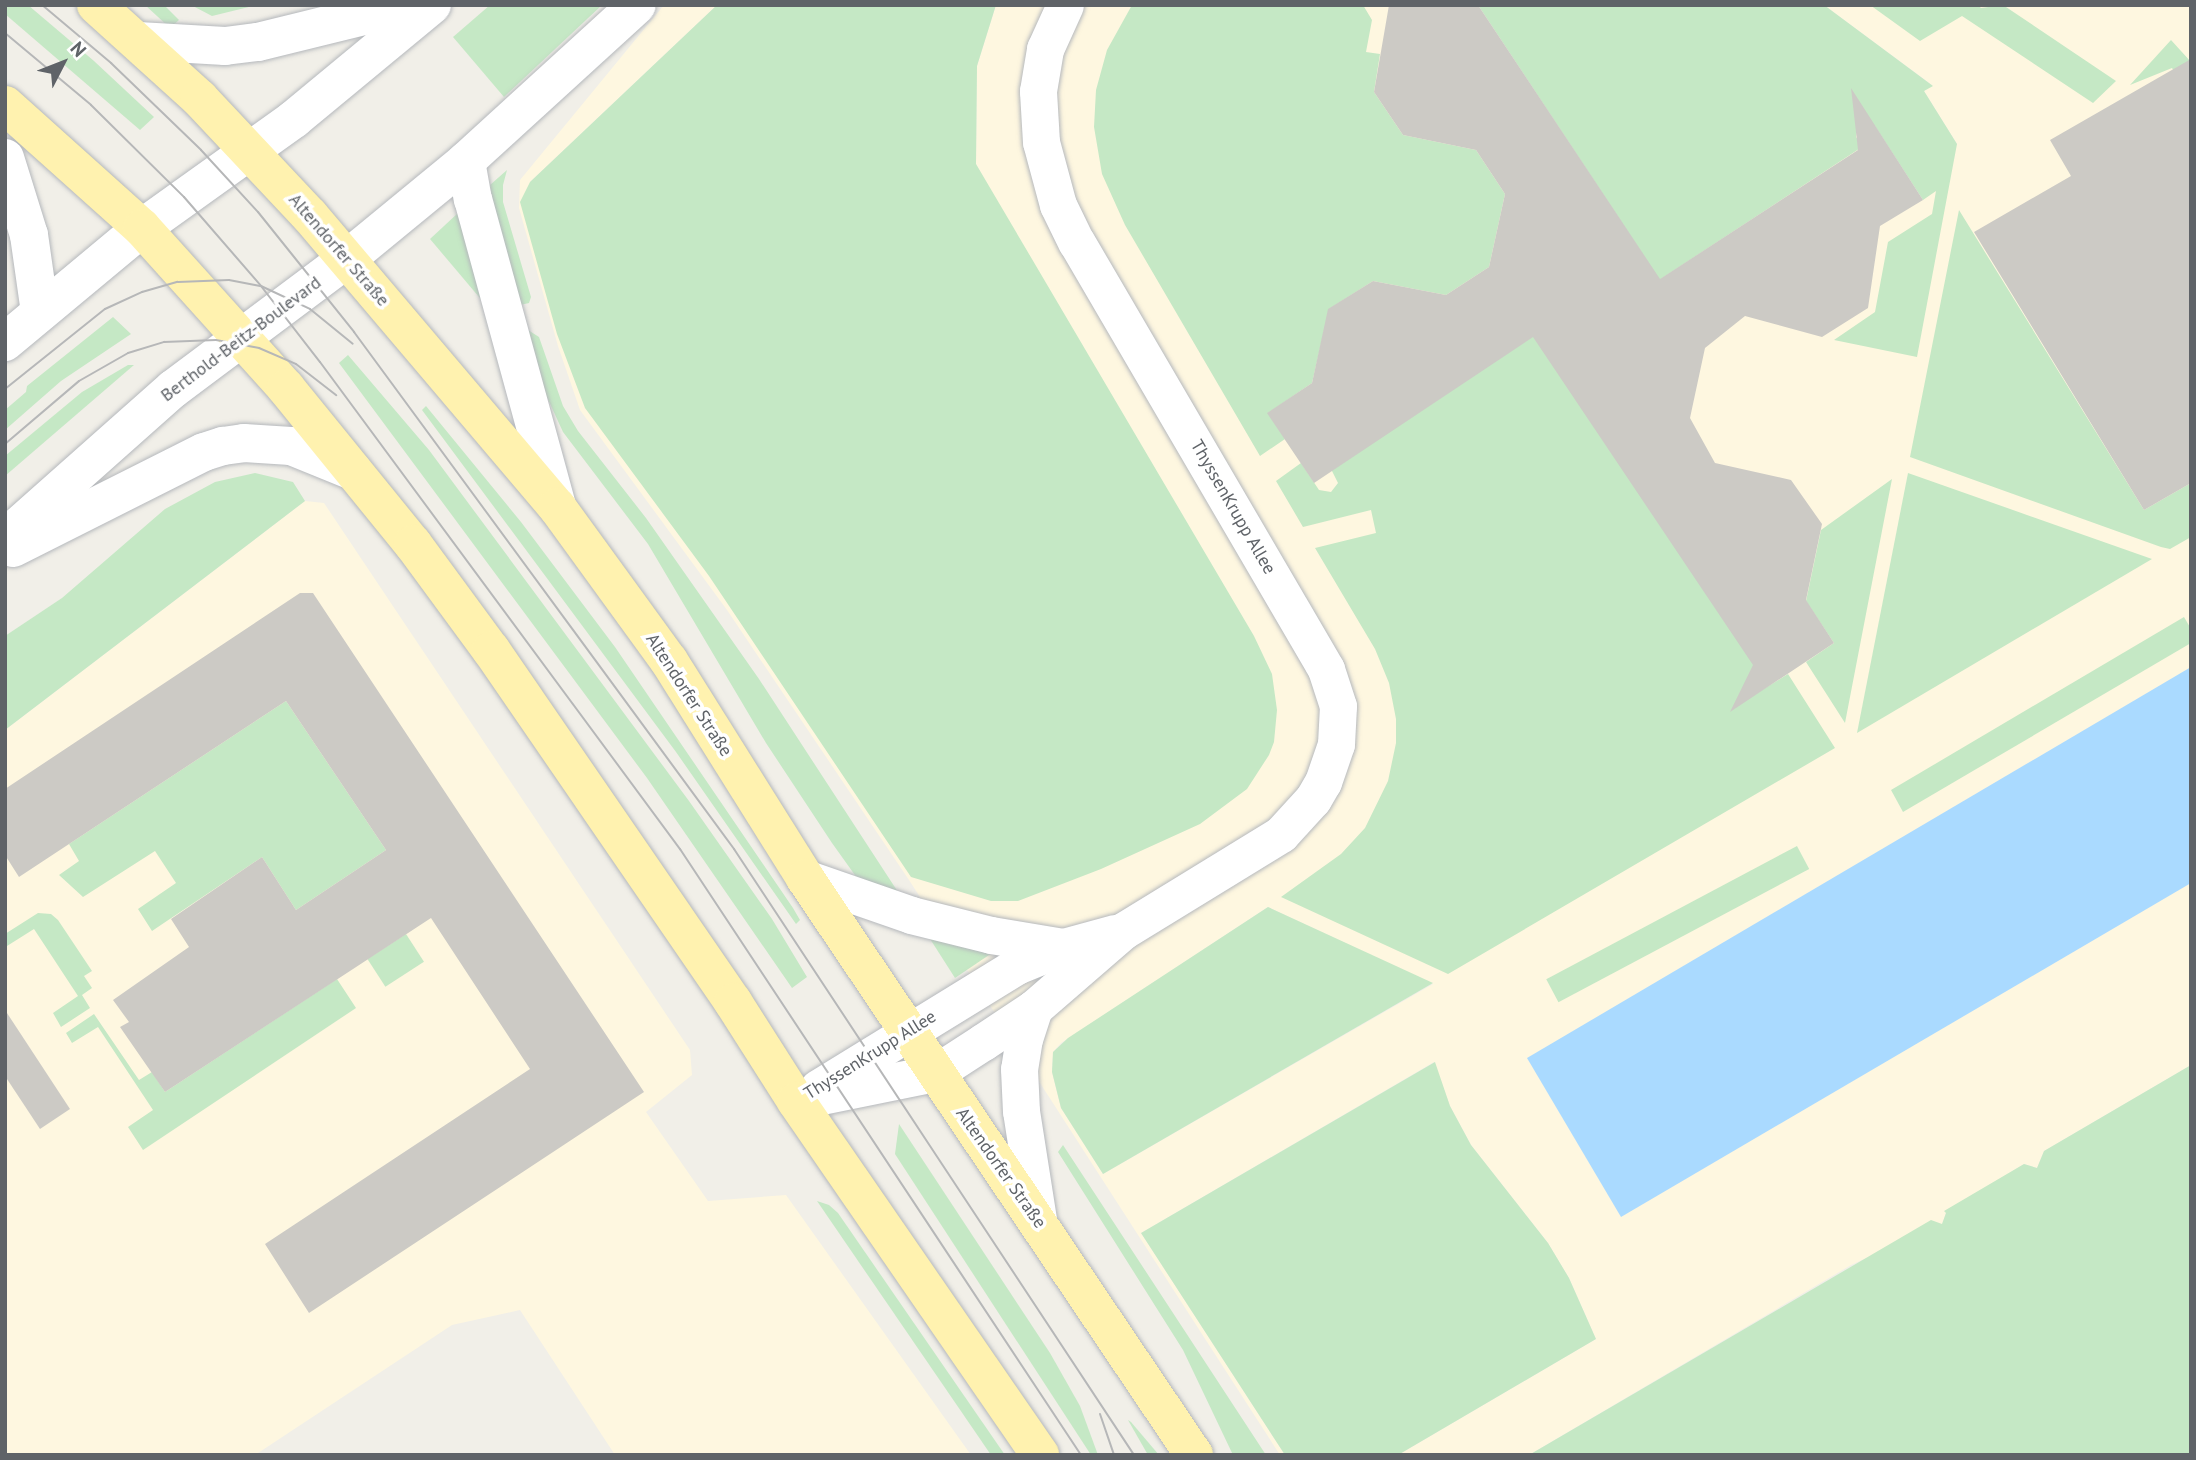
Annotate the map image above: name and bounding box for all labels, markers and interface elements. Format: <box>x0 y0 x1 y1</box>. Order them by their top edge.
north arrow <box>28 28 98 98</box>
text: N <box>66 36 92 62</box>
street label: Altendorfer Straße <box>284 189 394 311</box>
street label: Berthold-Beitz-Boulevard <box>157 272 325 406</box>
street label: ThyssenKrupp Allee <box>1186 436 1280 578</box>
street label: Altendorfer Straße <box>641 629 737 761</box>
street label: ThyssenKrupp Allee <box>800 1006 940 1104</box>
street label: Altendorfer Straße <box>951 1104 1051 1232</box>

